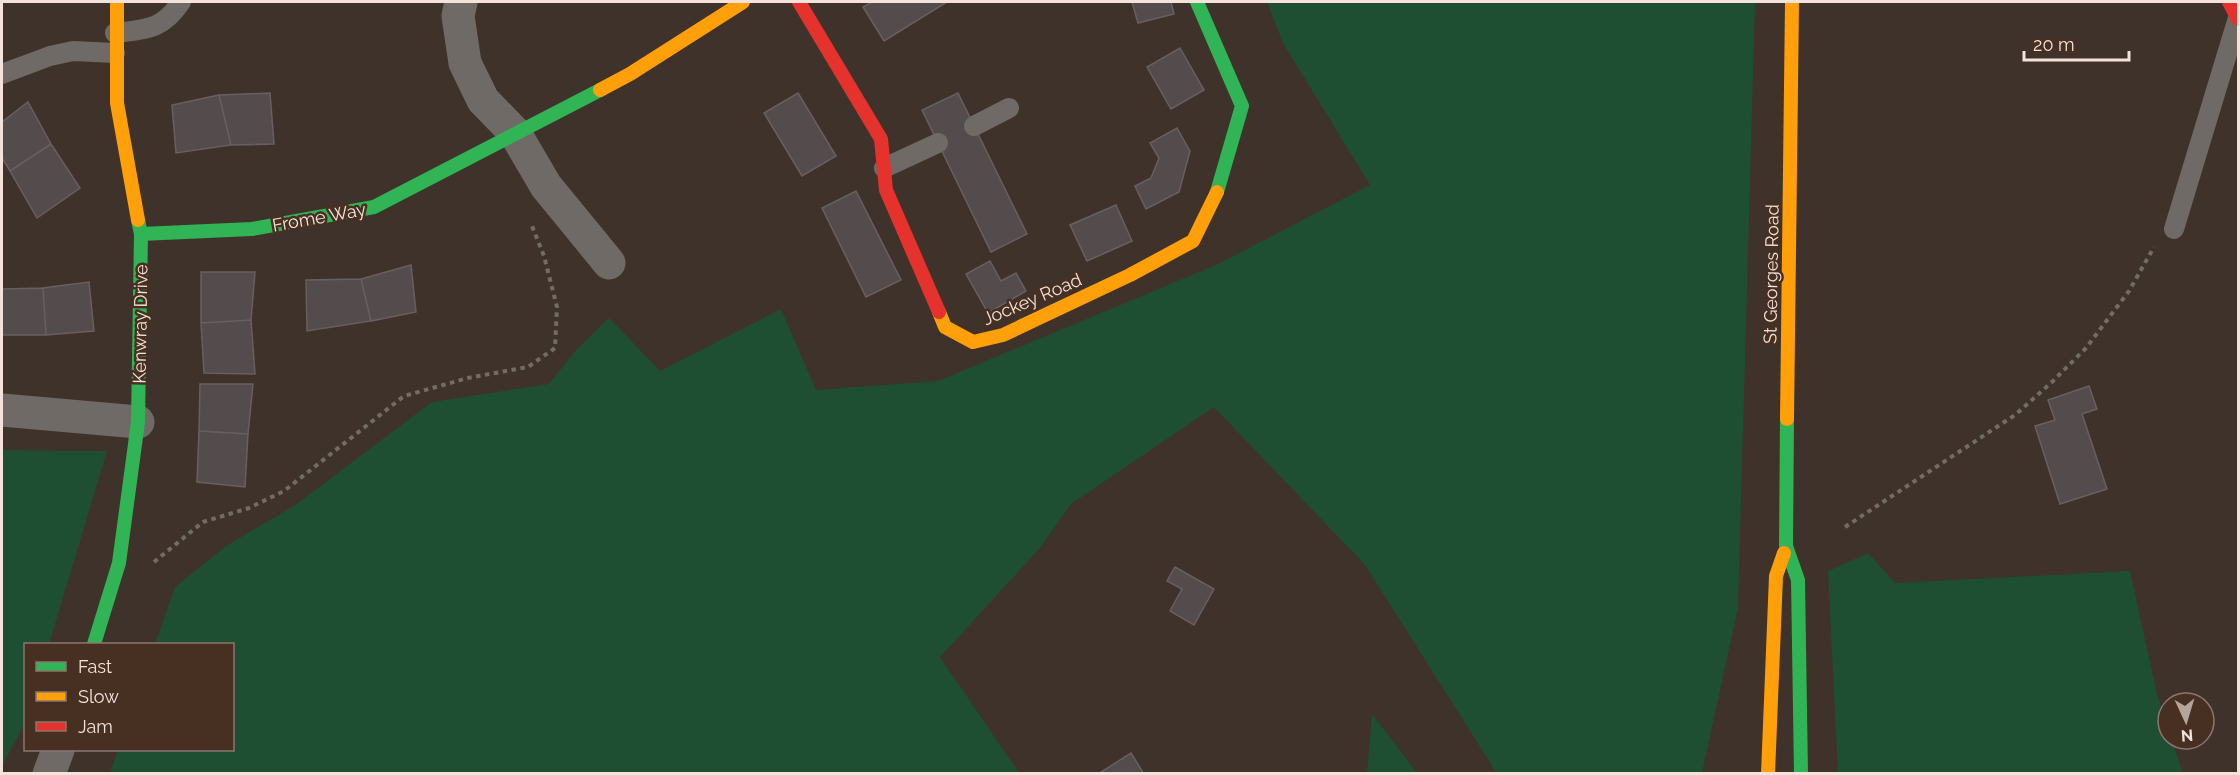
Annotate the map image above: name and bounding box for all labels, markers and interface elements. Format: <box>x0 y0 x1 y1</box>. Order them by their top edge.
scale bar <box>2024 24 2129 62</box>
text: 20 m <box>2033 34 2075 55</box>
street label: Frome Way <box>270 198 368 236</box>
street label: St Georges Road <box>1759 204 1783 344</box>
street label: Kenwray Drive <box>128 264 152 384</box>
street label: Jockey Road <box>979 269 1085 329</box>
legend <box>24 643 234 751</box>
text: Fast <box>78 656 112 677</box>
text: Slow <box>78 686 119 707</box>
north arrow <box>2156 691 2216 751</box>
text: Jam <box>78 716 113 737</box>
text: N <box>2180 726 2194 745</box>

